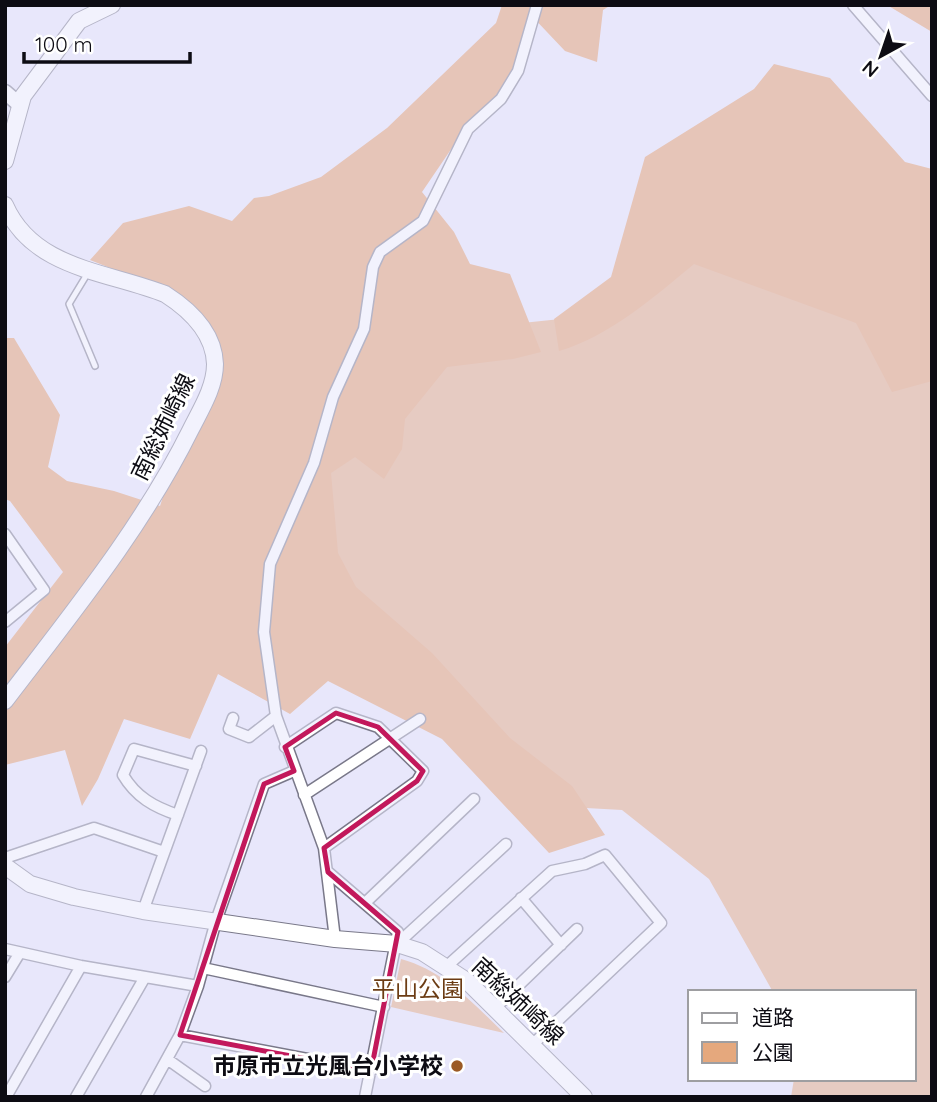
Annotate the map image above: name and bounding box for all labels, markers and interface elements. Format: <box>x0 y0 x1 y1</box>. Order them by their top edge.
scale bar <box>24 21 191 65</box>
north arrow <box>846 21 916 91</box>
text: 100 m <box>35 31 93 57</box>
text: N <box>857 55 883 83</box>
street label: 南総姉崎線 <box>124 369 201 485</box>
street label: 南総姉崎線 <box>466 951 570 1050</box>
park label: 平山公園 <box>372 974 464 1003</box>
legend <box>688 990 916 1081</box>
text: 道路 <box>752 1004 794 1030</box>
text: 公園 <box>752 1039 794 1065</box>
place label: 市原市立光風台小学校 <box>213 1051 443 1080</box>
marker: 市原市立光風台小学校 <box>449 1058 465 1074</box>

